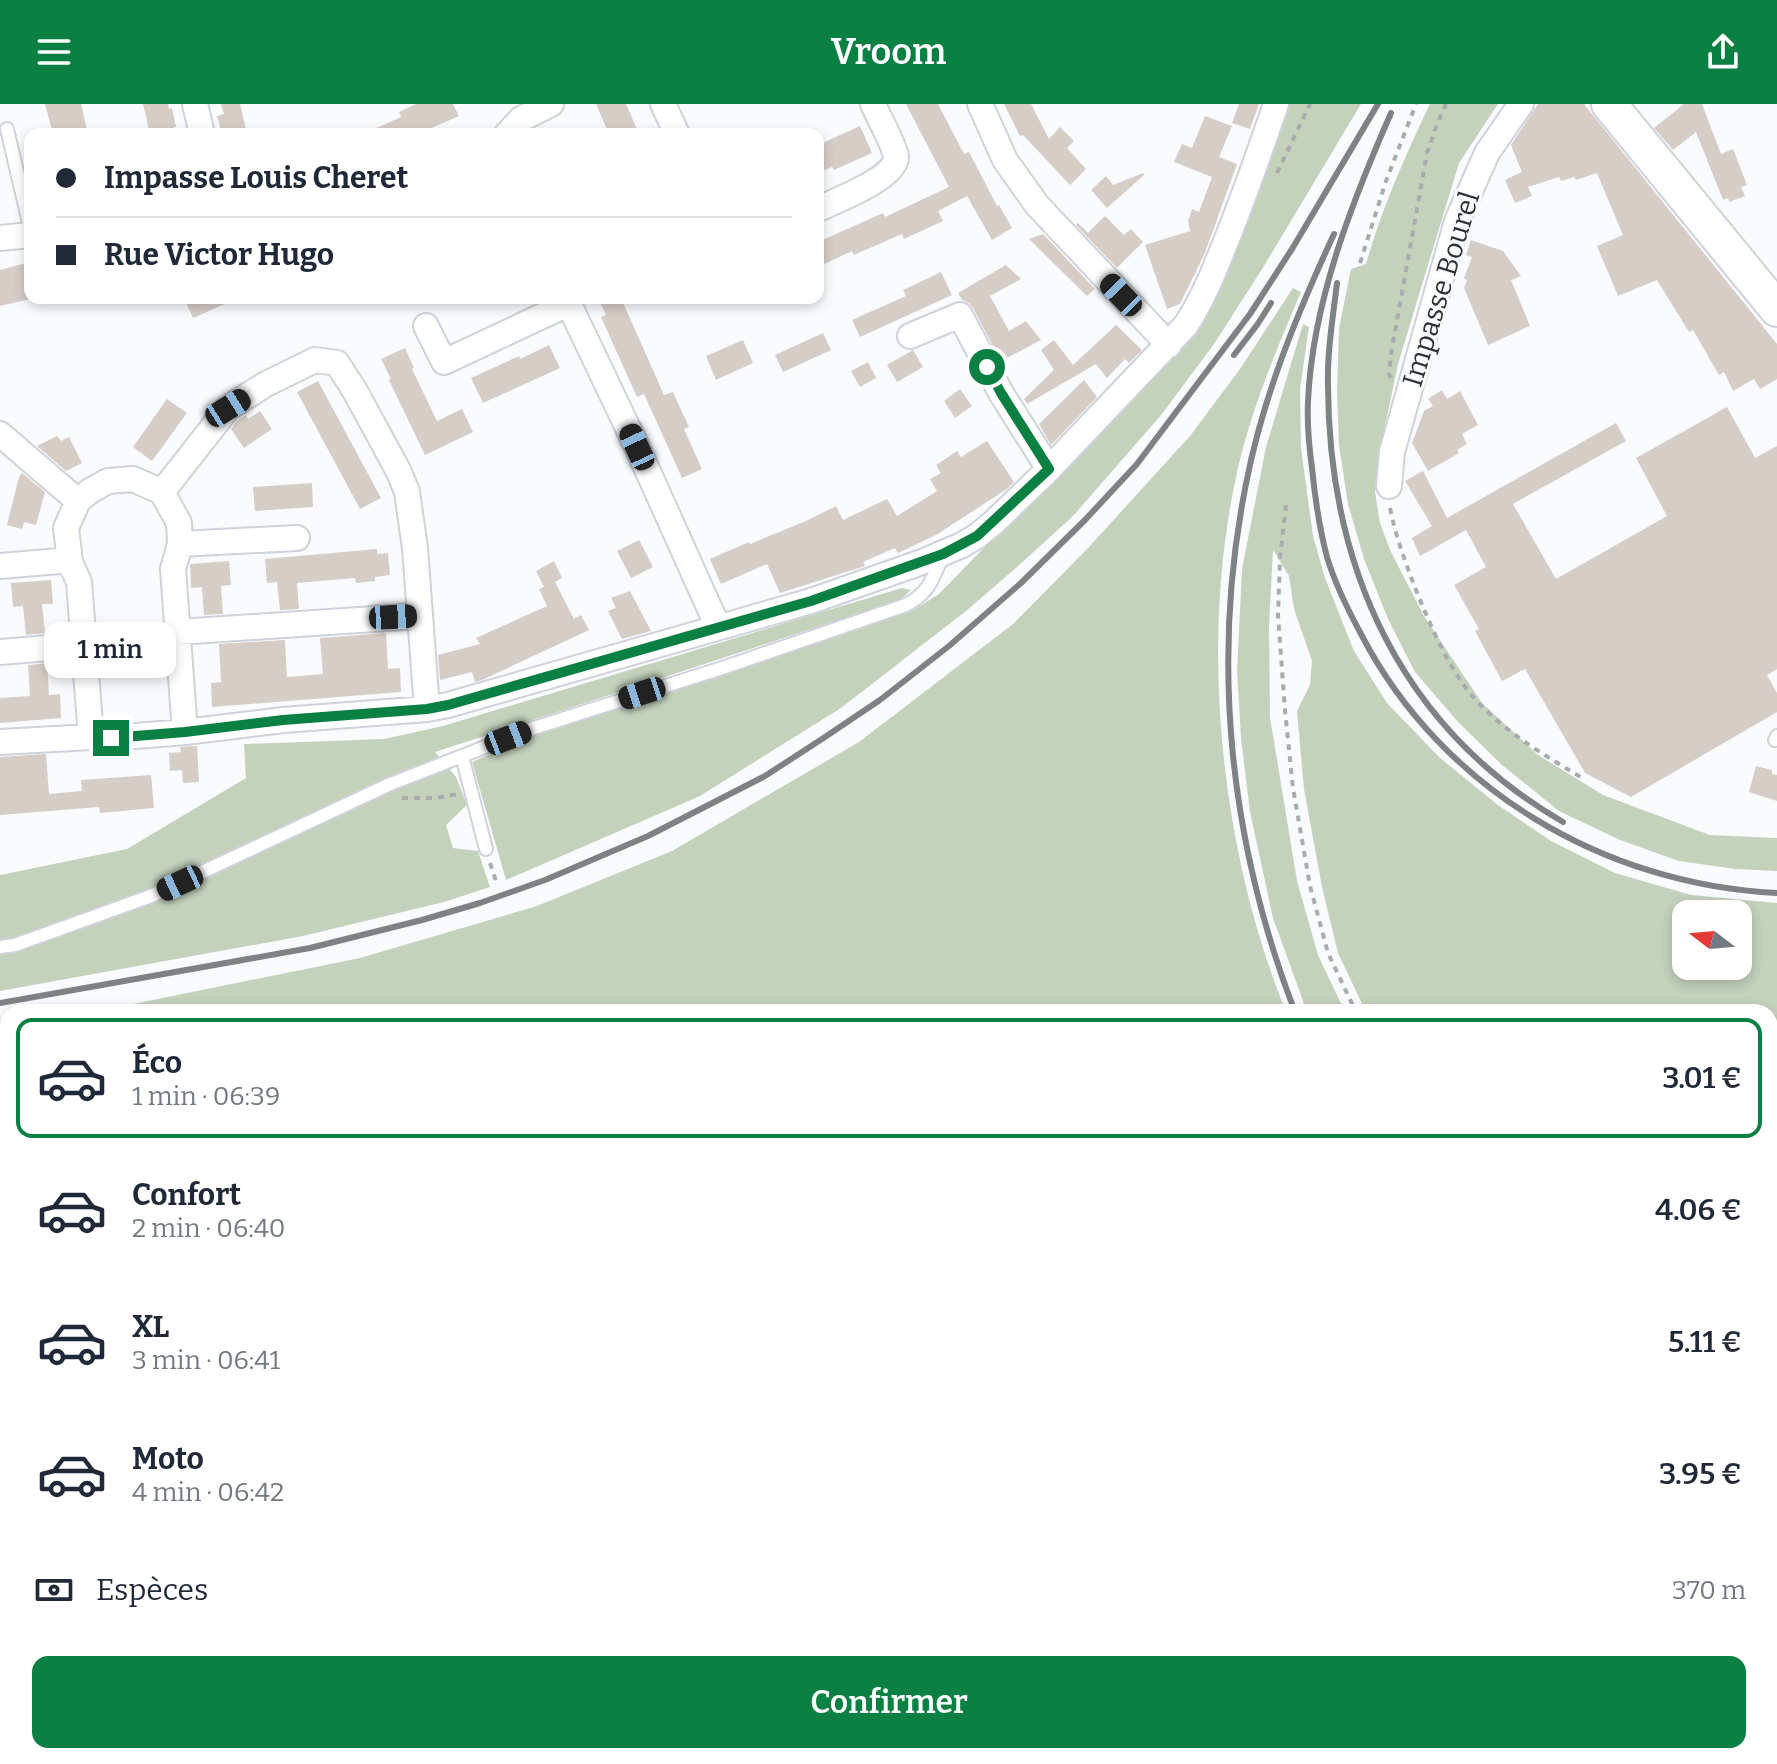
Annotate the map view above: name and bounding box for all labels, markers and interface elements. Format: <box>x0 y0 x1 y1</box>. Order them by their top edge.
icon: menu <box>32 30 76 74</box>
text: Vroom <box>831 30 946 74</box>
icon: share <box>1701 30 1745 74</box>
text: Impasse Louis Cheret <box>104 160 408 196</box>
street label: Impasse Bourel <box>1396 187 1486 391</box>
text: Rue Victor Hugo <box>104 237 334 273</box>
car <box>1096 269 1146 321</box>
route start <box>969 349 1005 385</box>
car <box>201 385 255 431</box>
car <box>616 420 658 474</box>
car <box>368 604 418 630</box>
callout: 1 min <box>45 622 177 678</box>
text: 1 min <box>77 634 143 665</box>
car <box>615 674 669 712</box>
car <box>481 718 535 758</box>
route end <box>93 720 129 756</box>
car <box>153 862 207 904</box>
north arrow <box>1672 900 1752 980</box>
map controls <box>1672 900 1752 980</box>
icon: car <box>36 1042 108 1114</box>
text: Éco <box>132 1045 182 1081</box>
text: 3.01 € <box>1662 1060 1742 1096</box>
text: 1 min · 06:39 <box>132 1081 280 1112</box>
icon: car <box>36 1174 108 1246</box>
text: Confort <box>132 1177 241 1213</box>
text: 4.06 € <box>1655 1192 1742 1228</box>
text: 2 min · 06:40 <box>132 1213 286 1244</box>
icon: car <box>36 1306 108 1378</box>
text: XL <box>132 1309 169 1345</box>
text: 5.11 € <box>1668 1324 1742 1360</box>
text: 3 min · 06:41 <box>132 1345 280 1376</box>
icon: car <box>36 1438 108 1510</box>
text: Moto <box>132 1441 204 1477</box>
text: 3.95 € <box>1659 1456 1742 1492</box>
text: 4 min · 06:42 <box>132 1477 284 1508</box>
icon: cash <box>32 1568 76 1612</box>
text: Espèces <box>96 1572 208 1608</box>
text: 370 m <box>1672 1575 1746 1606</box>
button: Confirmer <box>32 1656 1746 1748</box>

